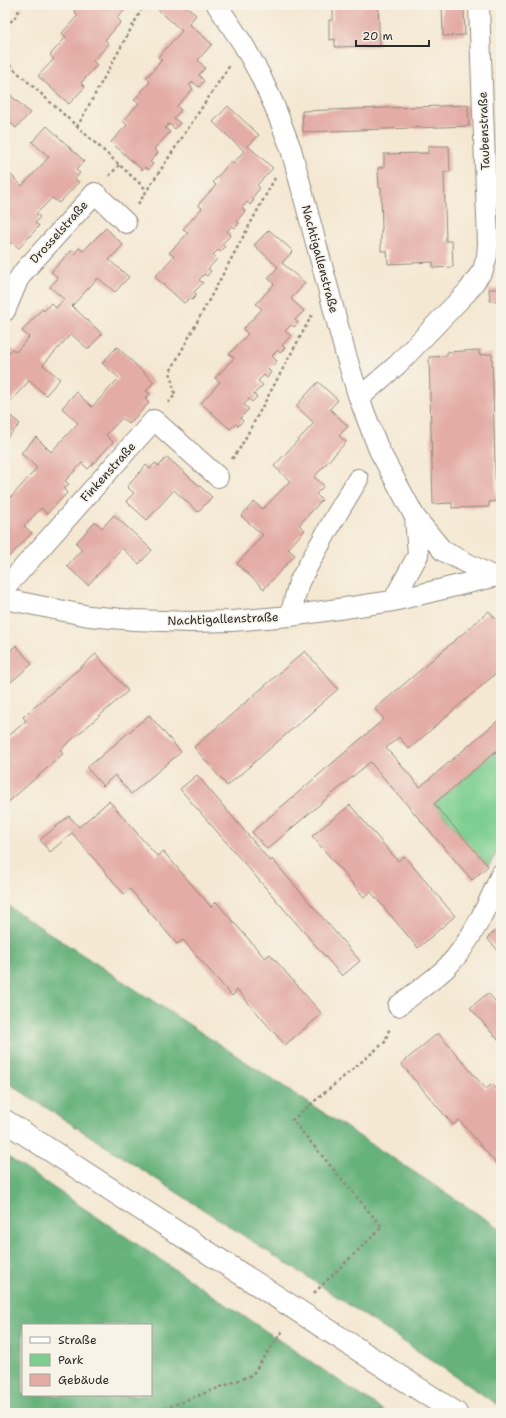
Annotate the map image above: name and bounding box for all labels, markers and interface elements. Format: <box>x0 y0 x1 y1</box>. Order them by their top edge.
scale bar <box>356 22 429 48</box>
text: 20 m <box>362 28 393 44</box>
street label: Taubenstraße <box>475 91 493 171</box>
street label: Drosselstraße <box>26 197 92 267</box>
street label: Nachtigallenstraße <box>298 203 342 315</box>
street label: Finkenstraße <box>77 438 139 505</box>
street label: Nachtigallenstraße <box>167 609 279 629</box>
legend <box>22 1324 152 1396</box>
text: Straße <box>58 1332 97 1348</box>
text: Park <box>58 1352 84 1368</box>
text: Gebäude <box>58 1372 109 1388</box>

